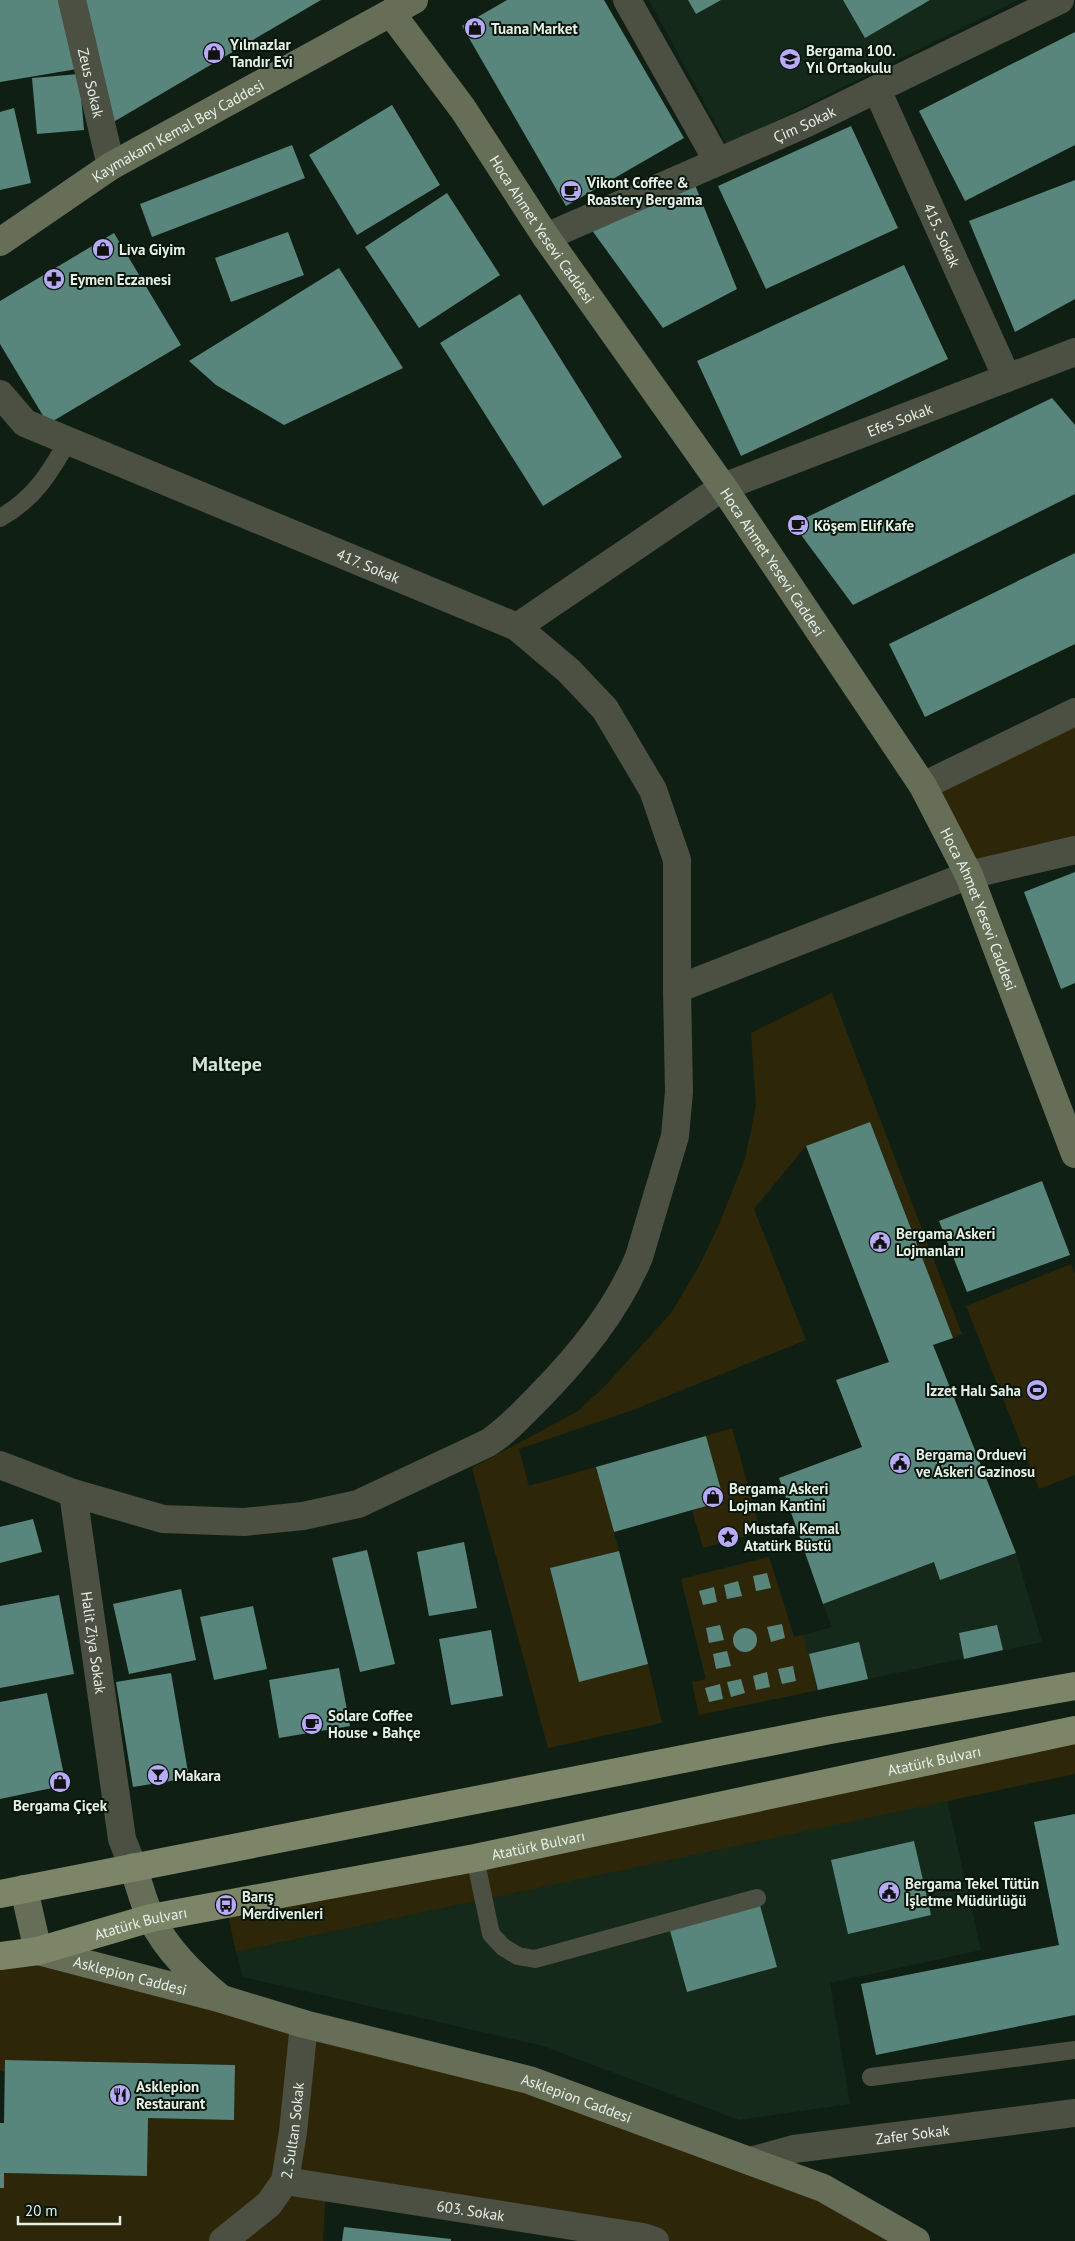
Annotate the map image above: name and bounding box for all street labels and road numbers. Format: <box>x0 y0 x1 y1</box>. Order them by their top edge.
street label: Zeus Sokak <box>74 46 109 120</box>
street label: Kaymakam Kemal Bey Caddesi <box>88 75 267 186</box>
street label: Çim Sokak <box>770 101 839 146</box>
street label: Hoca Ahmet Yesevi Caddesi <box>486 151 599 307</box>
street label: 415. Sokak <box>920 200 965 271</box>
street label: Efes Sokak <box>864 398 936 440</box>
street label: Hoca Ahmet Yesevi Caddesi <box>717 484 830 640</box>
street label: 417. Sokak <box>334 544 404 587</box>
street label: Hoca Ahmet Yesevi Caddesi <box>937 824 1021 993</box>
street label: Halit Ziya Sokak <box>78 1590 111 1696</box>
street label: Atatürk Bulvarı <box>886 1741 983 1779</box>
street label: Atatürk Bulvarı <box>489 1825 587 1864</box>
street label: Atatürk Bulvarı <box>92 1902 189 1944</box>
street label: Asklepion Caddesi <box>72 1951 189 1999</box>
street label: Asklepion Caddesi <box>519 2069 635 2127</box>
street label: 2. Sultan Sokak <box>276 2081 308 2180</box>
street label: Zafer Sokak <box>874 2120 951 2148</box>
street label: 603. Sokak <box>435 2195 507 2225</box>

